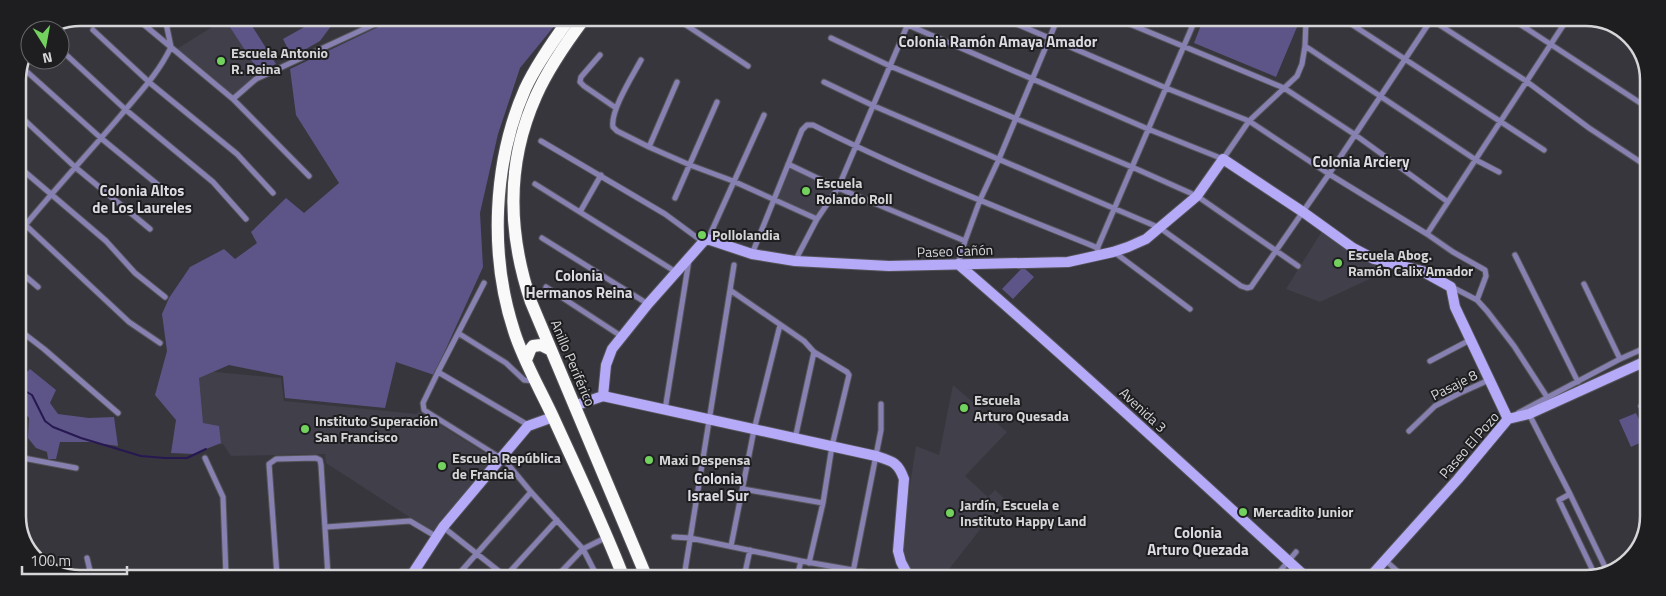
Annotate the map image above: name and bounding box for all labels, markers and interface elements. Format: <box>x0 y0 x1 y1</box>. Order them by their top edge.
north arrow <box>20 20 70 70</box>
district label: Colonia Ramón Amaya Amador <box>899 30 1098 53</box>
place label: Escuela Antonio R. Reina <box>231 42 328 79</box>
text: N <box>41 47 54 69</box>
marker: Escuela Antonio R. Reina <box>215 55 227 67</box>
district label: Colonia Arciery <box>1312 150 1410 173</box>
place label: Escuela Rolando Roll <box>816 172 892 209</box>
district label: Colonia Altos de Los Laureles <box>92 179 192 219</box>
marker: Escuela Rolando Roll <box>800 185 812 197</box>
place label: Pollolandia <box>712 224 780 245</box>
marker: Pollolandia <box>696 229 708 241</box>
street label: Paseo Cañón <box>916 239 994 262</box>
place label: Escuela Abog. Ramón Calix Amador <box>1348 244 1473 281</box>
marker: Escuela Abog. Ramón Calix Amador <box>1332 257 1344 269</box>
district label: Colonia Hermanos Reina <box>526 264 633 304</box>
street label: Anillo Periférico <box>546 316 601 409</box>
street label: Pasaje 8 <box>1427 364 1481 405</box>
street label: Avenida 3 <box>1115 382 1172 437</box>
place label: Escuela Arturo Quesada <box>974 389 1069 426</box>
marker: Escuela Arturo Quesada <box>958 402 970 414</box>
street label: Paseo El Pozo <box>1434 407 1504 483</box>
place label: Instituto Superación San Francisco <box>315 410 438 447</box>
marker: Instituto Superación San Francisco <box>299 423 311 435</box>
place label: Escuela República de Francia <box>452 447 561 484</box>
place label: Maxi Despensa <box>659 449 750 470</box>
marker: Maxi Despensa <box>643 454 655 466</box>
marker: Escuela República de Francia <box>436 460 448 472</box>
district label: Colonia Israel Sur <box>687 467 749 507</box>
place label: Jardín, Escuela e Instituto Happy Land <box>960 494 1087 531</box>
place label: Mercadito Junior <box>1253 501 1354 522</box>
marker: Mercadito Junior <box>1237 506 1249 518</box>
marker: Jardín, Escuela e Instituto Happy Land <box>944 507 956 519</box>
district label: Colonia Arturo Quezada <box>1147 521 1249 561</box>
scale bar <box>22 544 128 576</box>
text: 100 m <box>30 549 71 572</box>

